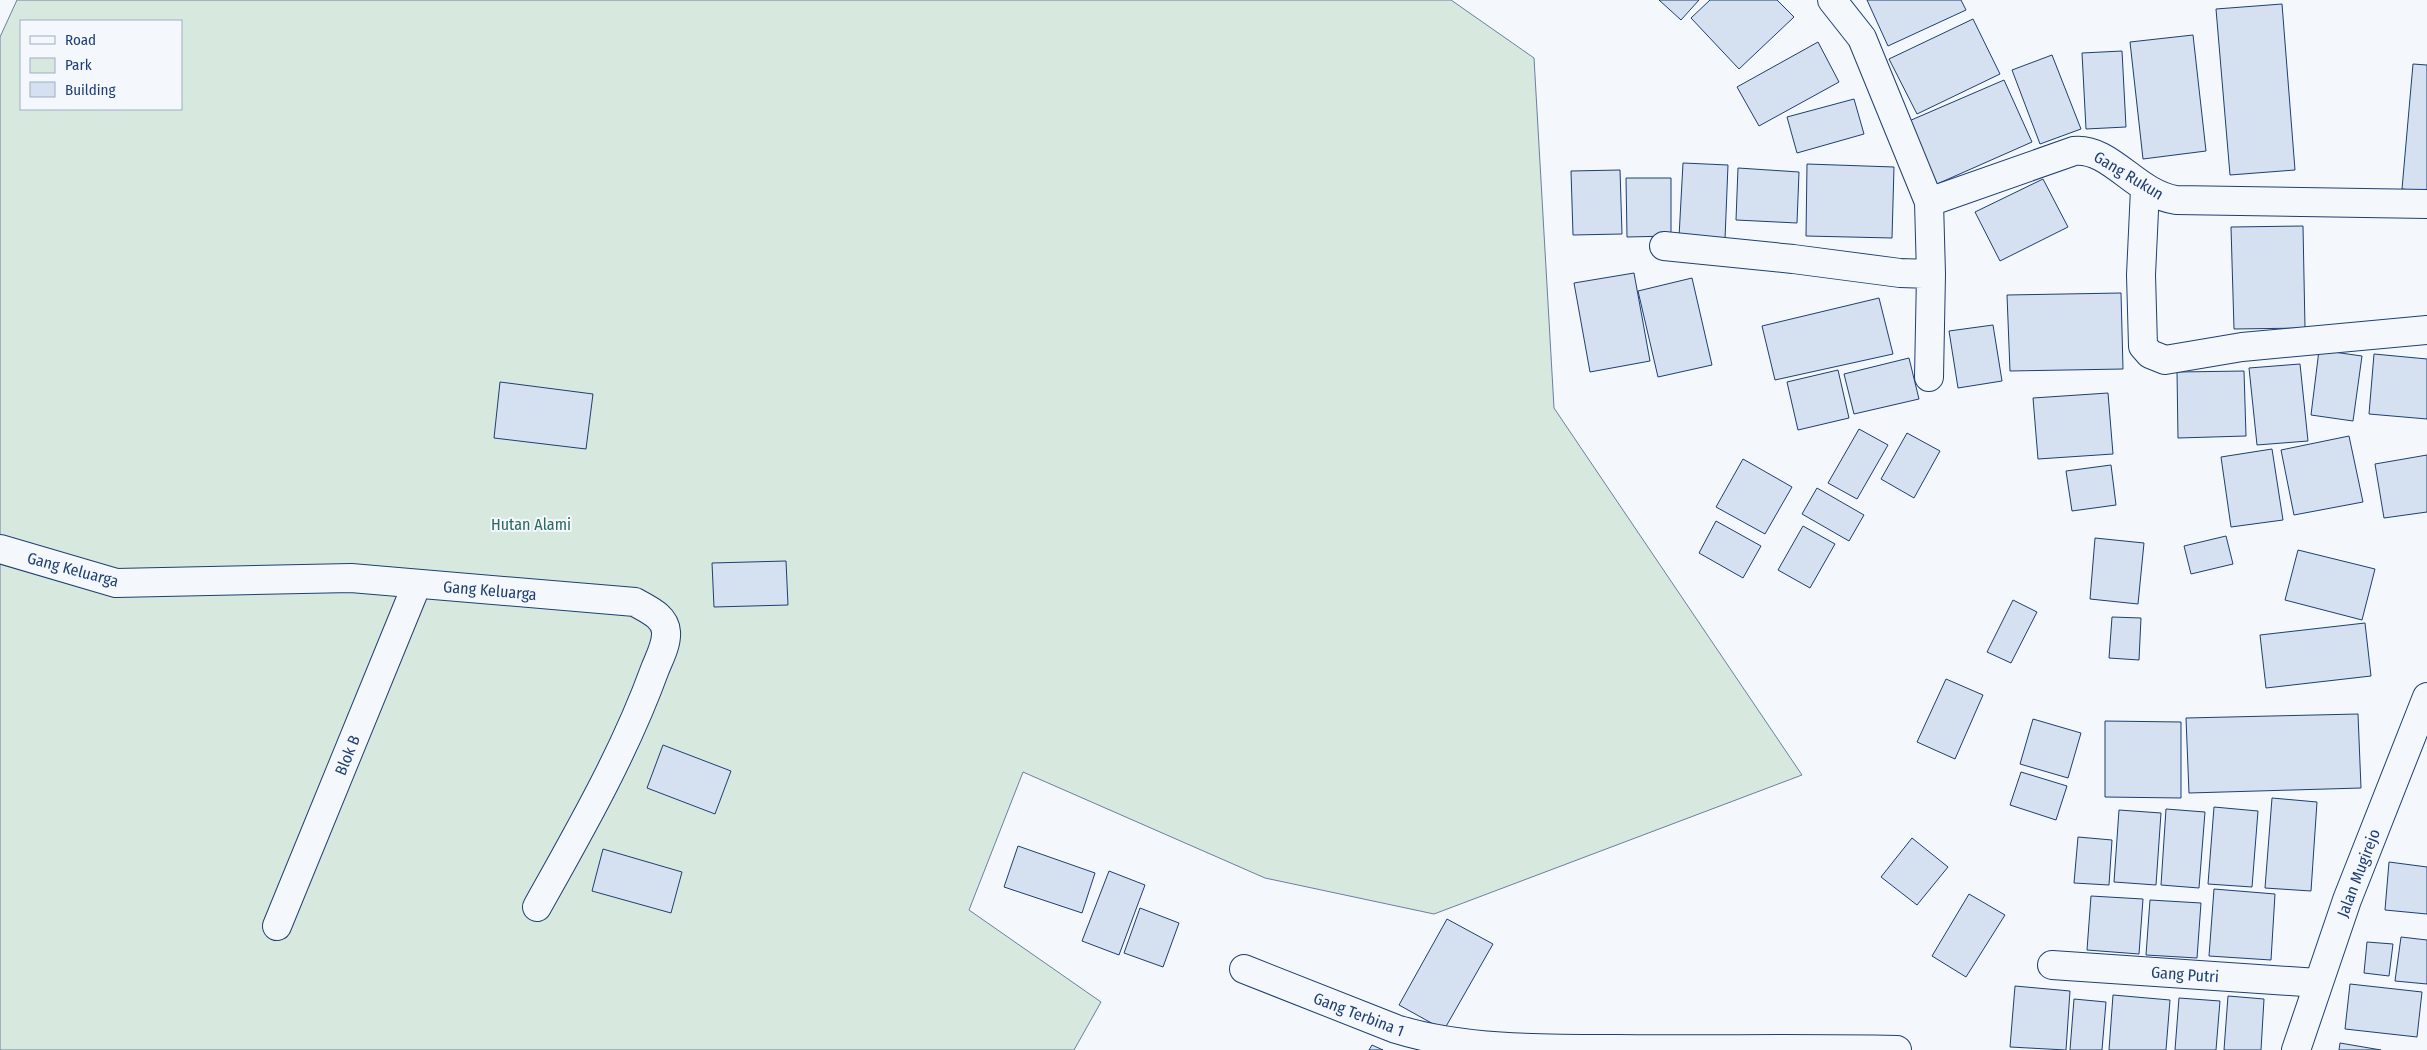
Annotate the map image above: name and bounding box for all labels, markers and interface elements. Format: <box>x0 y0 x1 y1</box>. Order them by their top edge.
legend <box>20 20 182 110</box>
text: Road <box>65 31 96 49</box>
text: Park <box>65 56 92 74</box>
text: Building <box>65 81 116 99</box>
street label: Gang Rukun <box>2090 147 2167 204</box>
park label: Hutan Alami <box>491 515 571 534</box>
street label: Gang Keluarga <box>25 548 121 591</box>
street label: Gang Keluarga <box>442 577 538 604</box>
street label: Blok B <box>331 732 364 778</box>
street label: Jalan Mugirejo <box>2333 826 2384 920</box>
street label: Gang Putri <box>2150 963 2220 986</box>
street label: Gang Terbina 1 <box>1311 988 1407 1040</box>

